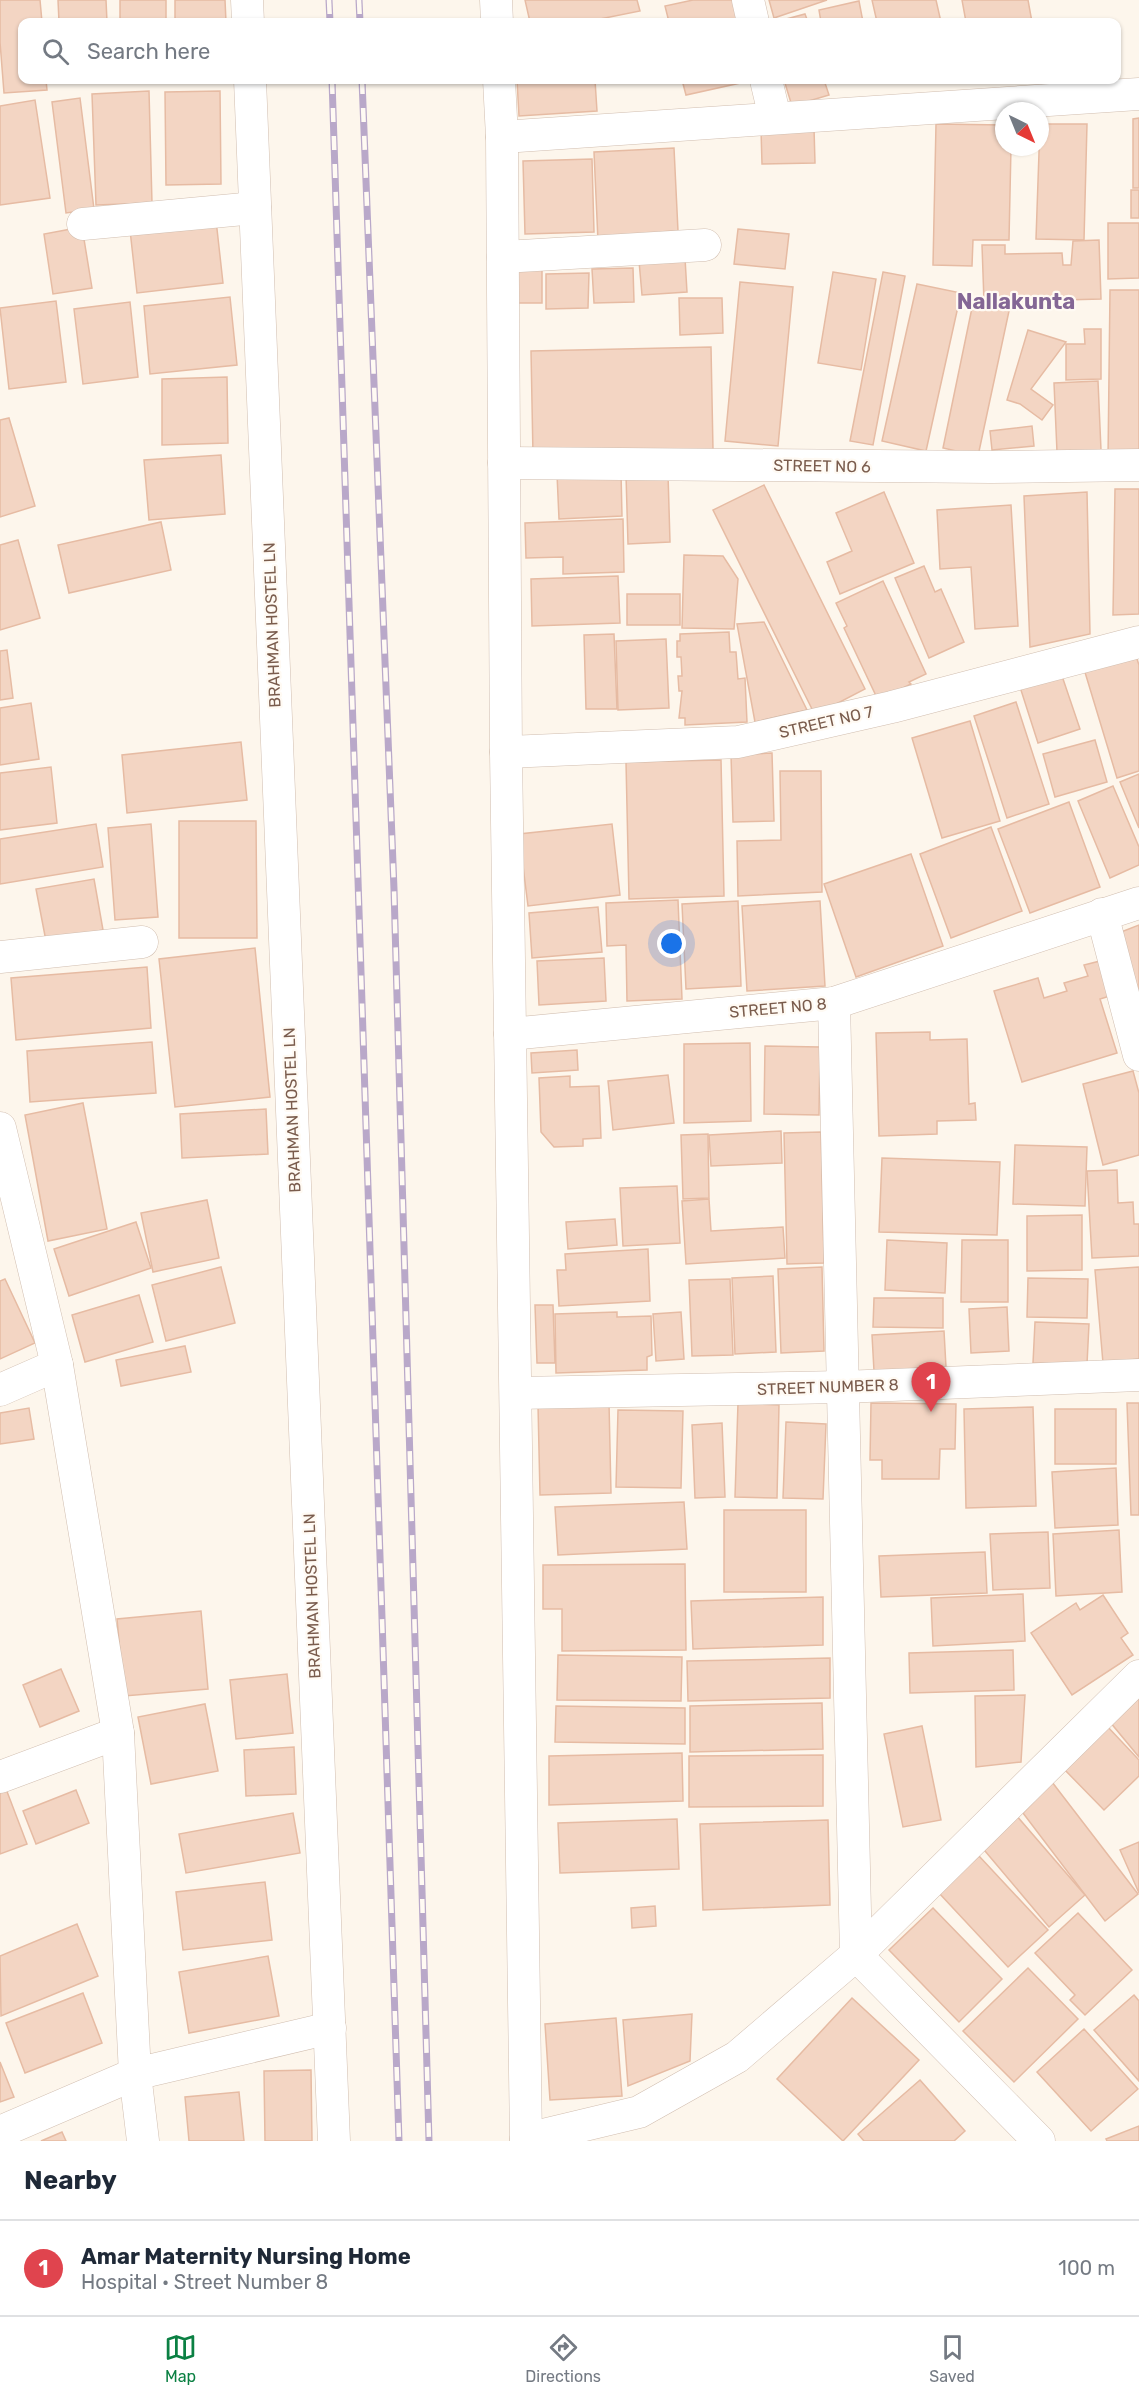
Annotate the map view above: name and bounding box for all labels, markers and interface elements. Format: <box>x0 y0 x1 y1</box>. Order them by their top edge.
search box <box>18 18 1121 84</box>
icon: search <box>39 35 72 68</box>
text: Search here <box>87 38 210 65</box>
north arrow <box>995 102 1049 156</box>
district label: Nallakunta <box>957 288 1075 315</box>
street label: STREET NO 6 <box>773 456 871 476</box>
street label: BRAHMAN HOSTEL LN <box>260 542 284 708</box>
street label: STREET NO 7 <box>777 702 875 742</box>
your location <box>657 929 686 958</box>
street label: STREET NO 8 <box>728 994 828 1022</box>
street label: BRAHMAN HOSTEL LN <box>280 1027 304 1193</box>
pin: 1 <box>912 1362 950 1412</box>
street label: STREET NUMBER 8 <box>757 1375 899 1399</box>
street label: BRAHMAN HOSTEL LN <box>300 1513 324 1679</box>
text: Nearby <box>24 2165 117 2196</box>
text: Amar Maternity Nursing Home <box>81 2243 411 2270</box>
text: 1 <box>39 2256 48 2280</box>
text: 100 m <box>1058 2256 1115 2280</box>
text: Hospital · Street Number 8 <box>81 2270 328 2294</box>
tab: Map <box>164 2331 197 2386</box>
tab: Directions <box>525 2331 601 2386</box>
tab: Saved <box>929 2331 975 2386</box>

